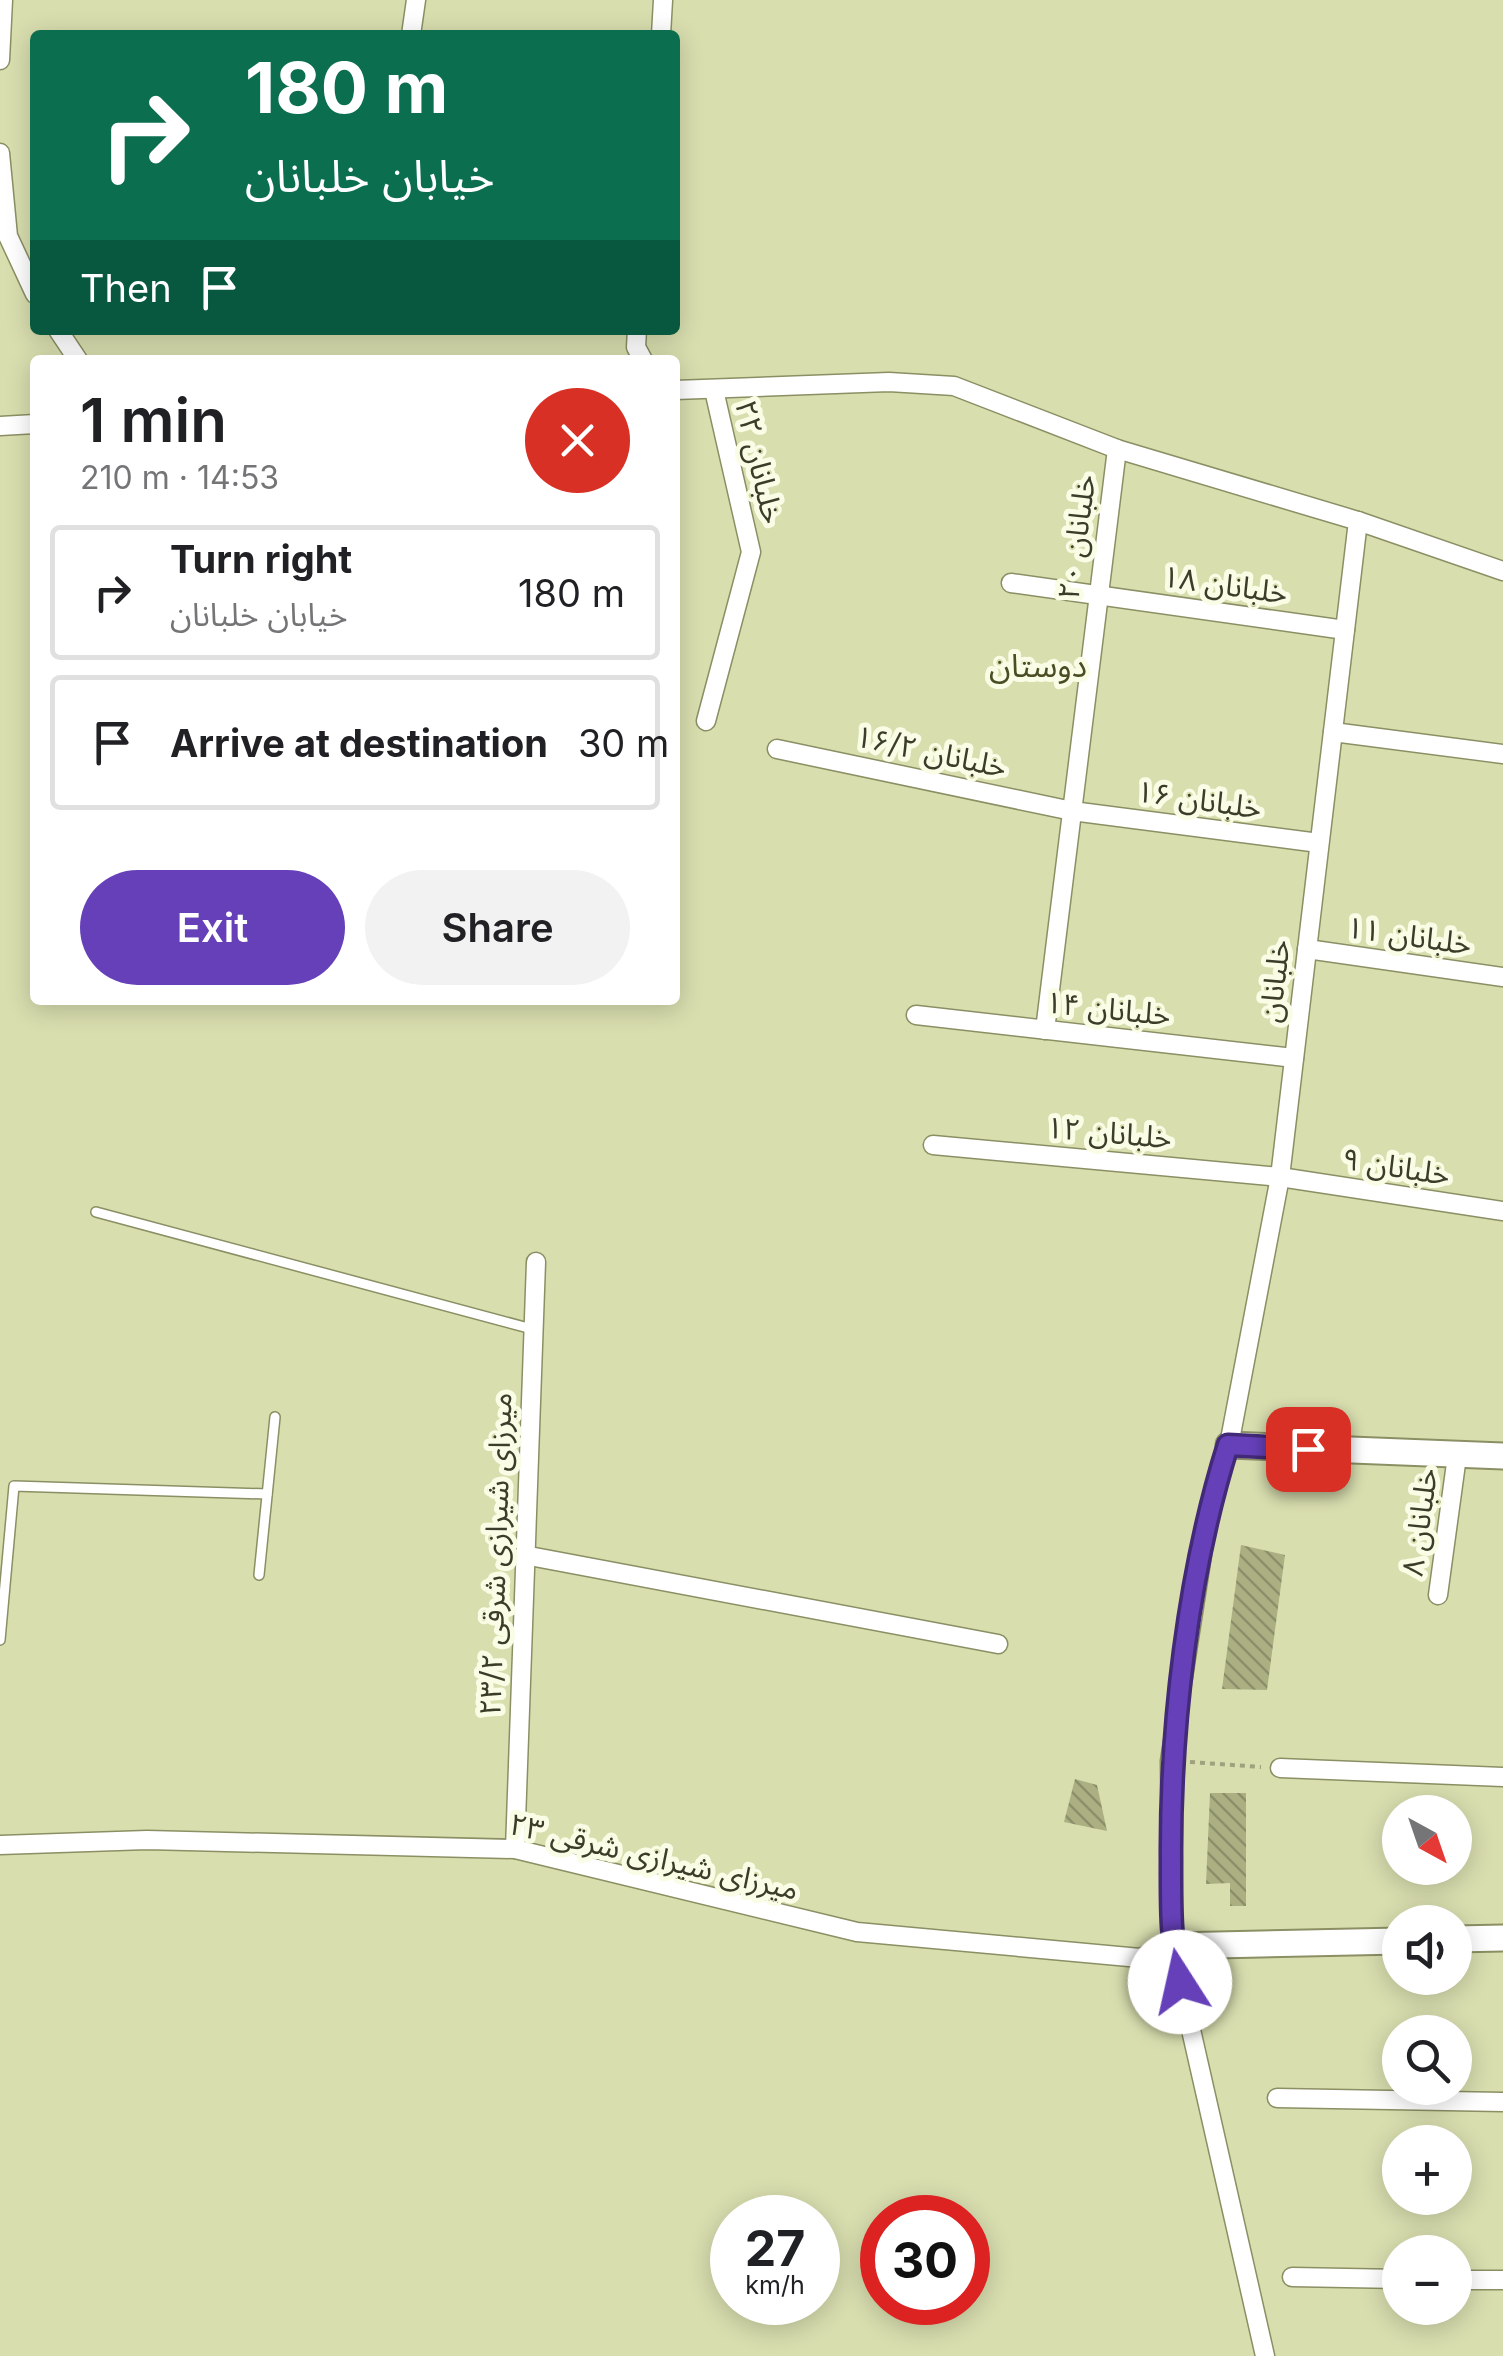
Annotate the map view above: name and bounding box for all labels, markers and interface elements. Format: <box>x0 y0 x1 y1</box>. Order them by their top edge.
text: 180 m <box>245 45 448 130</box>
icon: right <box>80 70 210 200</box>
text: خیابان خلبانان <box>245 148 495 203</box>
icon: arrive <box>192 260 247 315</box>
text: Then <box>80 265 172 311</box>
text: 1 min <box>80 384 227 456</box>
button: close <box>525 388 630 493</box>
street label: ۲۲ خلبانان <box>728 396 792 527</box>
text: 210 m · 14:53 <box>80 458 279 497</box>
street label: ۲۰ خلبانان <box>1049 472 1103 602</box>
text: Turn right <box>170 536 352 582</box>
street label: ۱۸ خلبانان <box>1160 557 1290 611</box>
icon: right <box>85 565 140 620</box>
text: 180 m <box>518 570 625 616</box>
text: خیابان خلبانان <box>170 595 348 634</box>
district label: دوستان <box>989 646 1087 685</box>
icon: arrive <box>85 715 140 770</box>
street label: ۱۶/۲ خلبانان <box>852 717 1010 785</box>
text: Arrive at destination <box>170 720 548 766</box>
text: 30 m <box>578 720 669 766</box>
street label: ۱۶ خلبانان <box>1134 772 1264 826</box>
button: Exit <box>80 870 345 985</box>
button: Share <box>365 870 630 985</box>
street label: ۱۱ خلبانان <box>1344 908 1474 962</box>
street label: خلبانان <box>1251 937 1297 1024</box>
street label: ۱۴ خلبانان <box>1044 984 1173 1032</box>
street label: ۱۲ خلبانان <box>1045 1109 1173 1155</box>
street label: ۹ خلبانان <box>1340 1140 1453 1192</box>
street label: ۲۳/۲ میرزای شیرازی شرقی <box>471 1392 519 1716</box>
pin <box>1266 1407 1351 1492</box>
icon: arrive <box>1281 1422 1336 1477</box>
street label: ۸ خلبانان <box>1394 1466 1444 1578</box>
north arrow <box>1382 1795 1472 1885</box>
map controls <box>1382 1795 1472 2325</box>
street label: ۲۳ میرزای شیرازی شرقی <box>506 1805 802 1907</box>
button: sound <box>1382 1905 1472 1995</box>
position arrow <box>1128 1930 1232 2034</box>
button: search <box>1382 2015 1472 2105</box>
button: + <box>1382 2125 1472 2215</box>
speed limit sign: 30 <box>860 2195 990 2325</box>
text: 27 <box>745 2218 805 2278</box>
button: − <box>1382 2235 1472 2325</box>
text: km/h <box>745 2270 805 2300</box>

